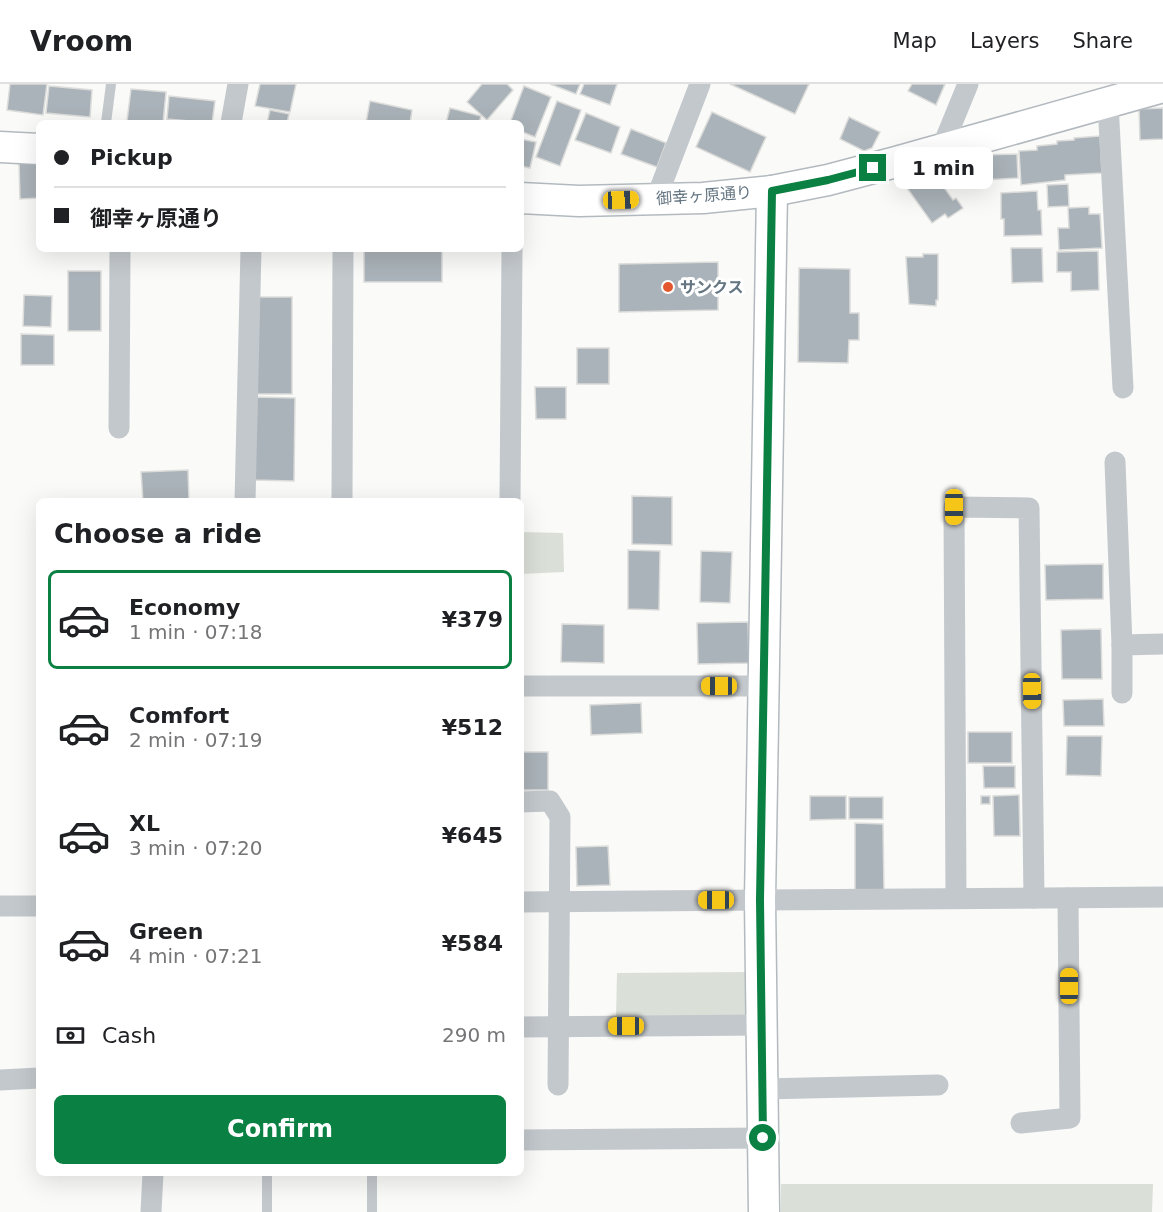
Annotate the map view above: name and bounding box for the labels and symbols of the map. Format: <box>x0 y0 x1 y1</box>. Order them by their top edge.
callout: 1 min <box>894 147 993 189</box>
route end <box>859 154 886 181</box>
street label: 御幸ヶ原通り <box>655 183 753 208</box>
car <box>603 190 639 210</box>
place label: サンクス <box>680 278 744 297</box>
marker: サンクス <box>661 280 675 294</box>
car <box>945 489 963 525</box>
car <box>1023 673 1041 709</box>
car <box>701 677 737 695</box>
car <box>698 891 734 909</box>
car <box>1060 968 1078 1004</box>
car <box>608 1017 644 1035</box>
route start <box>749 1124 776 1151</box>

